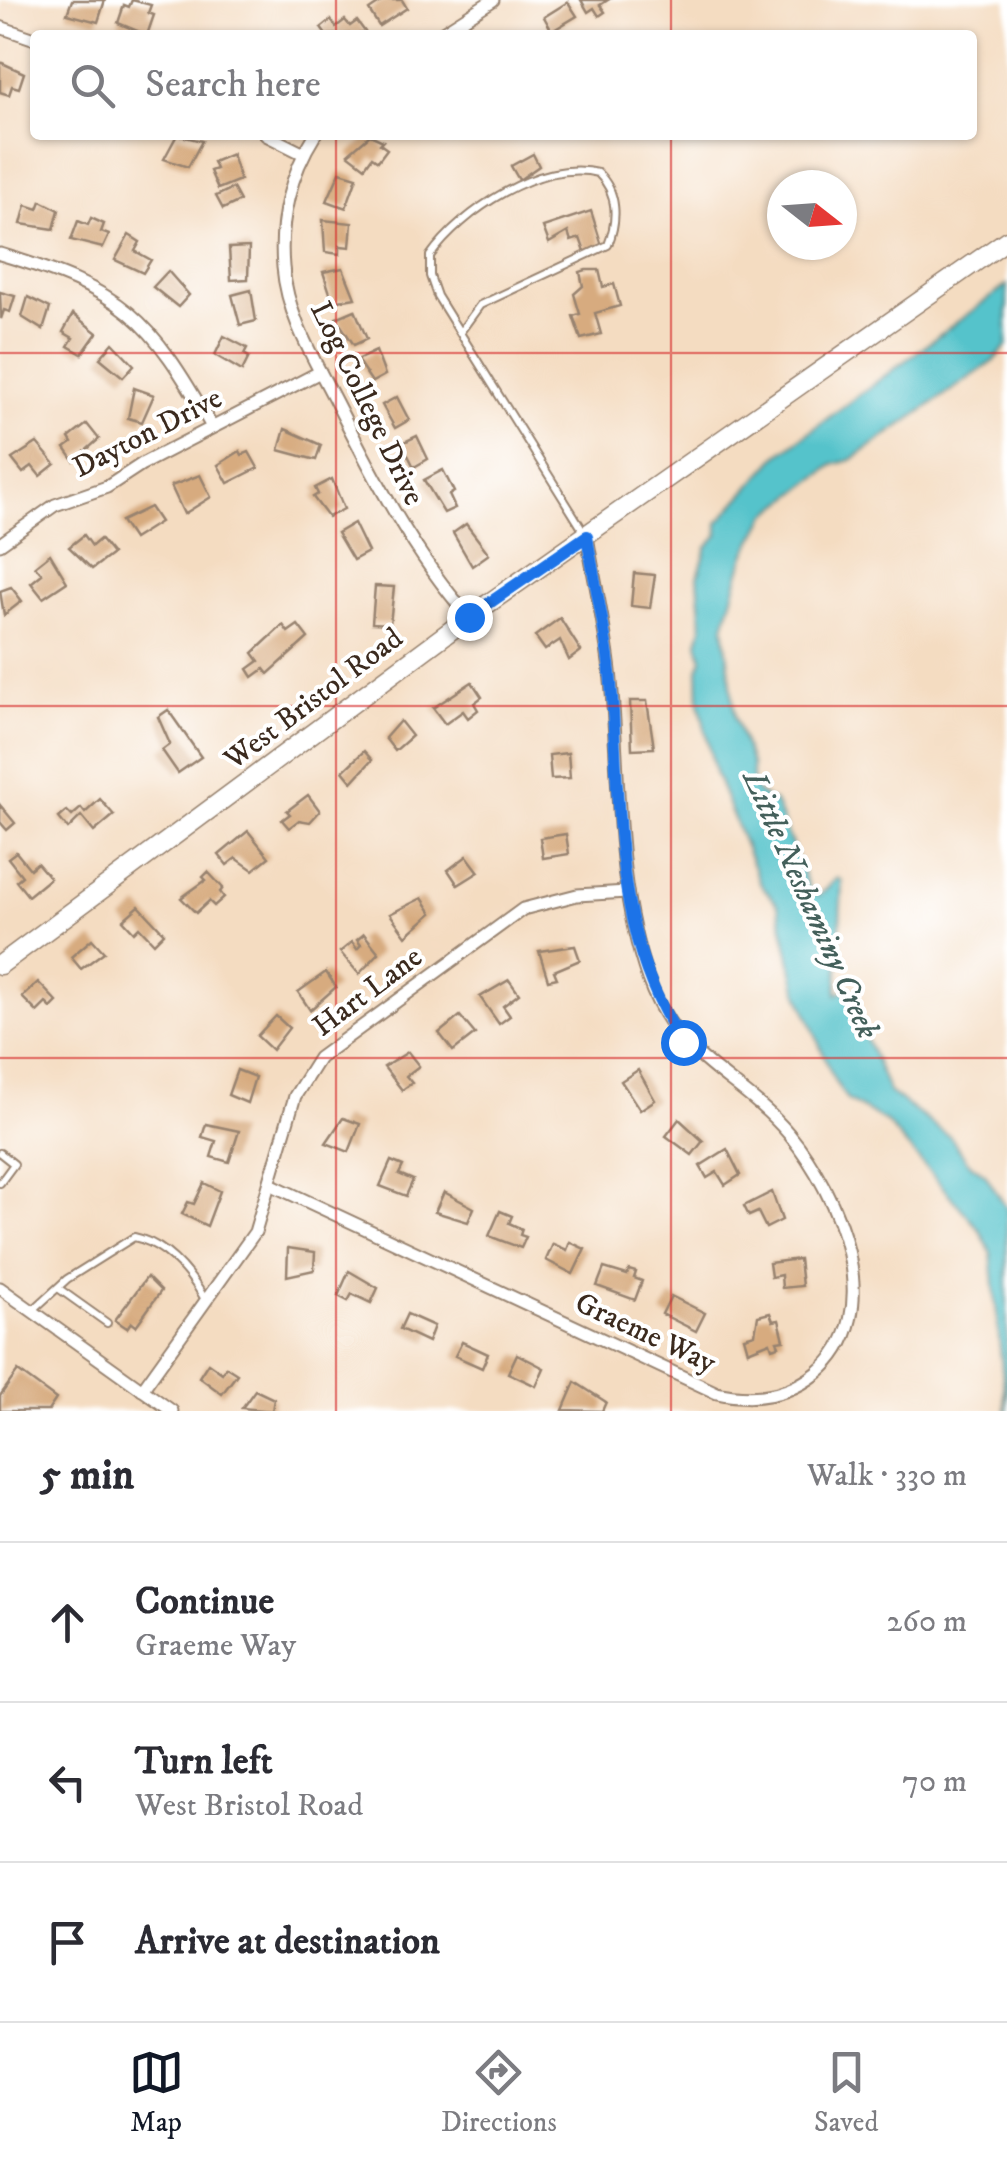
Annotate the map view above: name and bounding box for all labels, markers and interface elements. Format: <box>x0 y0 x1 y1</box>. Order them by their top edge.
search box <box>30 30 977 140</box>
icon: search <box>65 58 120 113</box>
text: Search here <box>145 61 321 109</box>
north arrow <box>767 170 857 260</box>
street label: Log College Drive <box>301 296 432 512</box>
street label: Dayton Drive <box>67 380 228 487</box>
route end <box>447 595 493 641</box>
street label: West Bristol Road <box>217 620 410 779</box>
water label: Little Neshaminy Creek <box>732 763 888 1046</box>
street label: Hart Lane <box>306 939 430 1045</box>
route start <box>661 1020 707 1066</box>
street label: Graeme Way <box>569 1285 722 1382</box>
text: 5 min <box>40 1450 134 1502</box>
text: Walk · 330 m <box>807 1456 967 1496</box>
text: Continue <box>135 1578 274 1626</box>
icon: ahead <box>40 1595 95 1650</box>
text: 260 m <box>887 1602 967 1642</box>
text: Graeme Way <box>135 1626 296 1666</box>
text: Turn left <box>135 1738 273 1786</box>
icon: left <box>40 1755 95 1810</box>
text: 70 m <box>902 1762 967 1802</box>
text: West Bristol Road <box>135 1786 363 1826</box>
icon: arrive <box>40 1915 95 1970</box>
text: Arrive at destination <box>135 1918 440 1966</box>
tab: Map <box>129 2045 184 2140</box>
tab: Directions <box>441 2045 557 2140</box>
tab: Saved <box>814 2045 878 2140</box>

